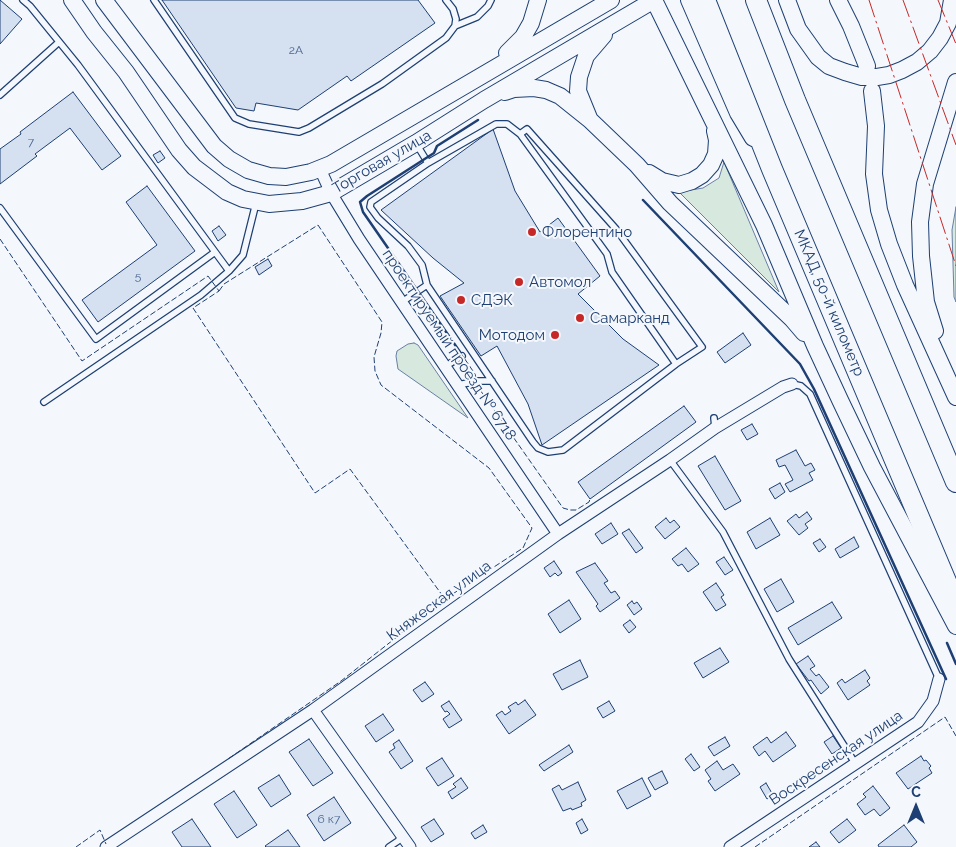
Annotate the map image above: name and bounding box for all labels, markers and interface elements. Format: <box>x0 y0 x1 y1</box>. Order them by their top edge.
house number: 2А <box>289 43 303 57</box>
street label: Торговая улица <box>329 126 435 198</box>
house number: 7 <box>28 135 34 149</box>
place label: Флорентино <box>542 223 632 241</box>
marker: Флорентино <box>526 226 538 238</box>
street label: МКАД, 50-й километр <box>790 227 868 379</box>
street label: проектируемый проезд № 6718 <box>378 246 520 444</box>
house number: 5 <box>135 269 141 283</box>
place label: Автомол <box>529 273 591 291</box>
marker: Автомол <box>513 276 525 288</box>
place label: СДЭК <box>471 291 513 309</box>
marker: СДЭК <box>455 294 467 306</box>
place label: Самарканд <box>590 309 670 327</box>
marker: Самарканд <box>574 312 586 324</box>
place label: Мотодом <box>479 326 545 344</box>
marker: Мотодом <box>549 329 561 341</box>
street label: Княжеская улица <box>383 557 495 645</box>
street label: Воскресенская улица <box>766 707 906 809</box>
north arrow <box>891 782 941 832</box>
text: С <box>911 784 921 800</box>
house number: 6 к7 <box>318 812 340 826</box>

